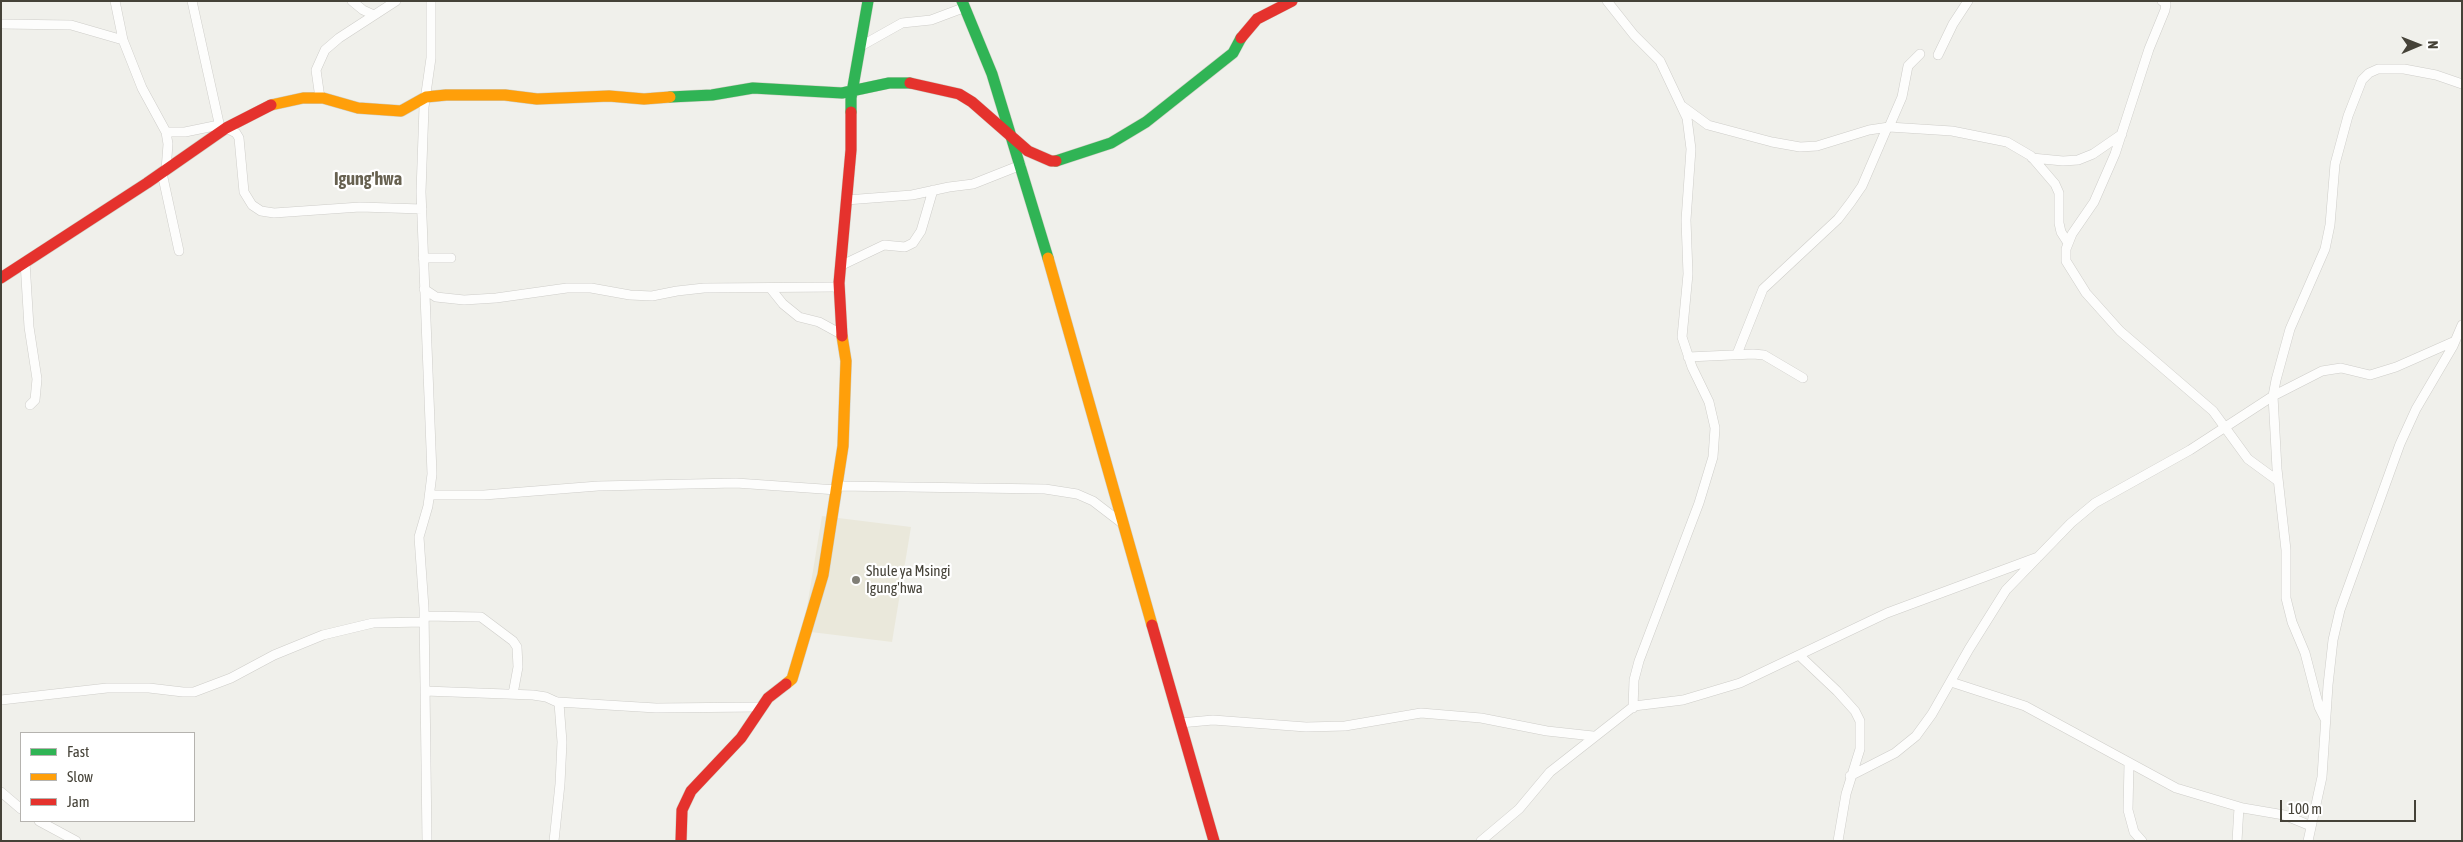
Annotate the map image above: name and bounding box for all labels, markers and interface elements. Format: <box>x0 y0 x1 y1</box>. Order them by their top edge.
north arrow <box>2393 20 2443 70</box>
text: N <box>2425 40 2441 49</box>
district label: Igung'hwa <box>334 168 402 190</box>
place label: Shule ya Msingi Igung'hwa <box>866 562 951 597</box>
marker: Shule ya Msingi Igung'hwa <box>850 574 862 586</box>
legend <box>20 732 195 822</box>
text: Fast <box>67 743 89 760</box>
text: Slow <box>67 768 93 785</box>
scale bar <box>2283 790 2419 822</box>
text: Jam <box>67 793 90 810</box>
text: 100 m <box>2288 800 2322 817</box>

